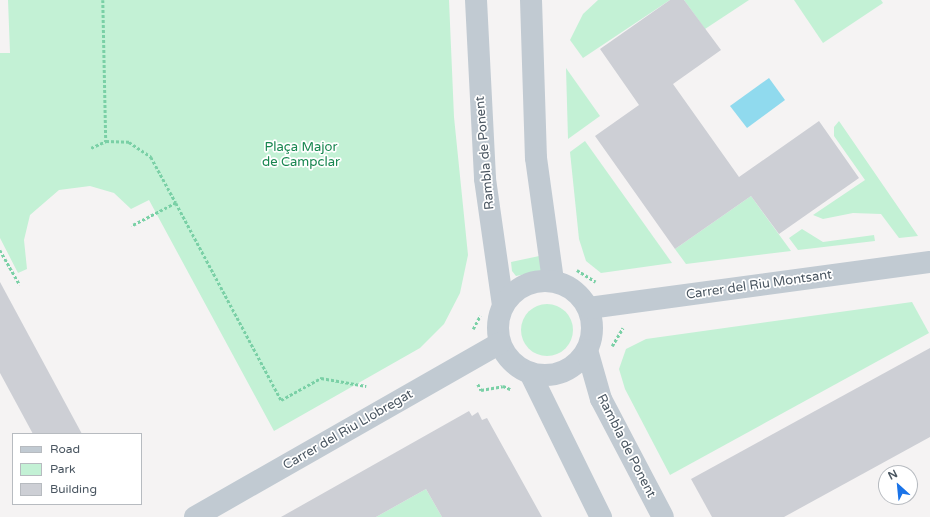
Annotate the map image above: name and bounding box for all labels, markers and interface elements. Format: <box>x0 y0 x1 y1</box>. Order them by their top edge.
street label: Rambla de Ponent <box>472 96 498 210</box>
park label: Plaça Major de Campclar <box>262 140 340 171</box>
street label: Carrer del Riu Montsant <box>685 267 833 303</box>
street label: Carrer del Riu Llobregat <box>280 386 416 474</box>
street label: Rambla de Ponent <box>593 392 659 500</box>
legend <box>12 433 142 505</box>
text: Road <box>50 442 80 456</box>
text: Park <box>50 462 76 476</box>
north arrow <box>878 465 918 505</box>
text: N <box>886 467 900 483</box>
text: Building <box>50 482 97 496</box>

